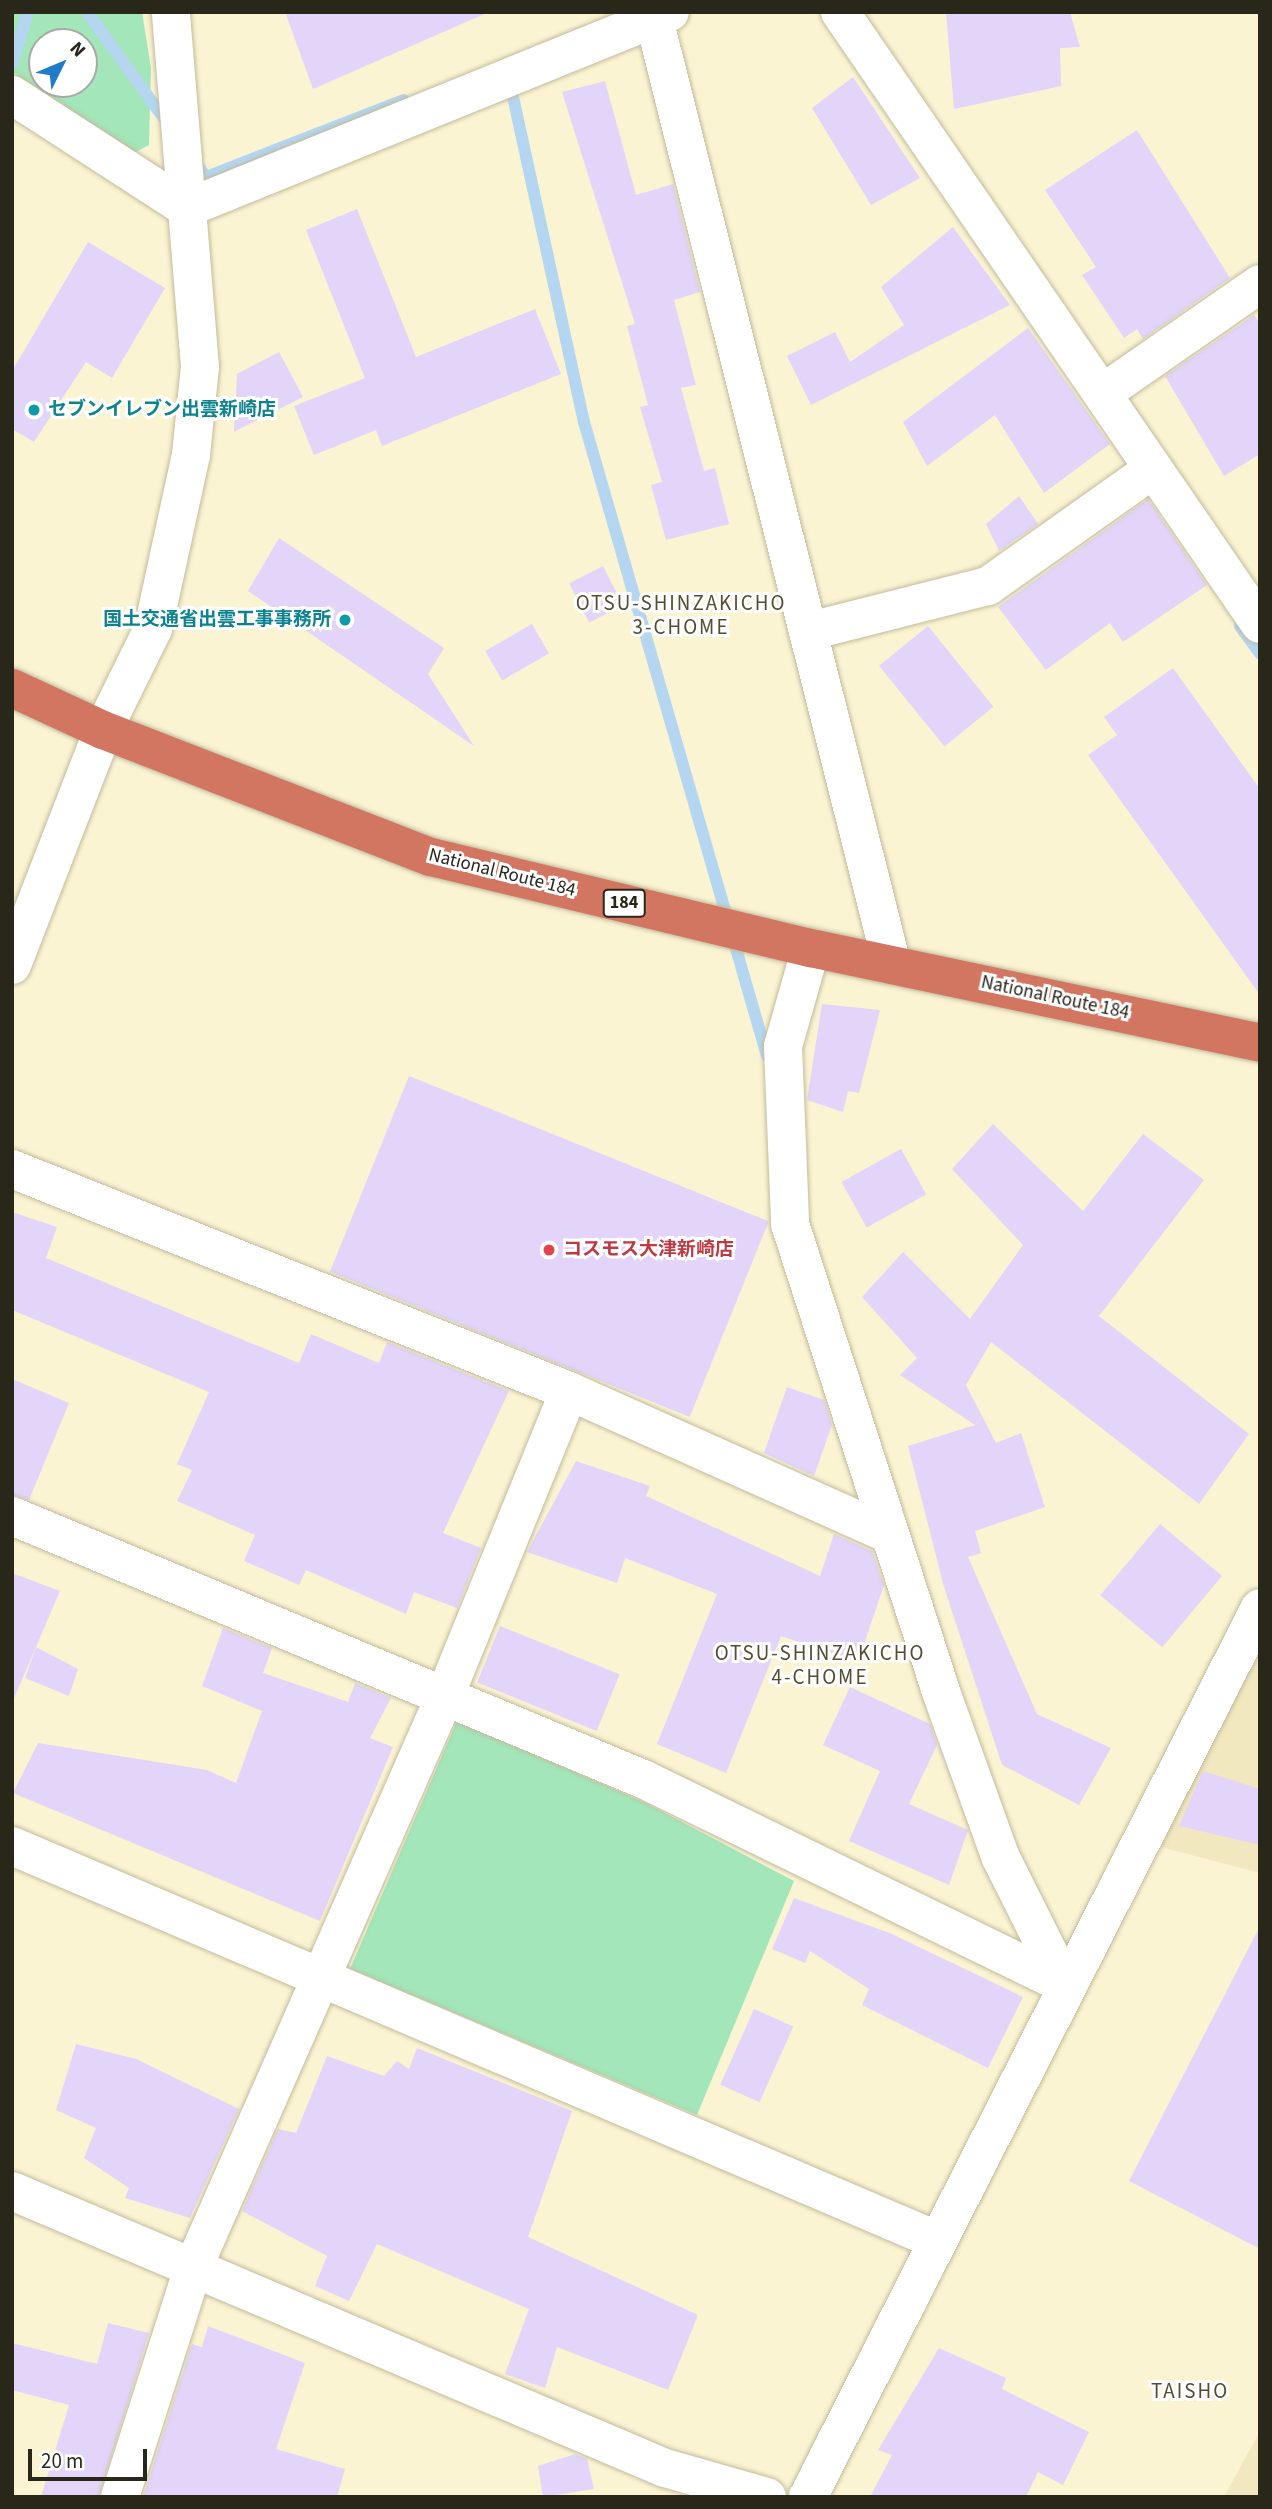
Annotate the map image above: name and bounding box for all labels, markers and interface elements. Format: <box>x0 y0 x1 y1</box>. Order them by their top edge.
north arrow <box>28 28 98 98</box>
text: N <box>63 36 91 64</box>
place label: セブンイレブン出雲新崎店 <box>48 399 276 421</box>
marker: セブンイレブン出雲新崎店 <box>26 402 42 418</box>
district label: OTSU-SHINZAKICHO 3-CHOME <box>578 590 784 640</box>
place label: 国土交通省出雲工事事務所 <box>103 609 331 631</box>
marker: 国土交通省出雲工事事務所 <box>337 612 353 628</box>
street label: National Route 184 <box>426 844 578 902</box>
road number: 184 <box>601 888 647 918</box>
street label: National Route 184 <box>979 971 1131 1025</box>
place label: コスモス大津新崎店 <box>563 1239 734 1261</box>
marker: コスモス大津新崎店 <box>541 1242 557 1258</box>
district label: OTSU-SHINZAKICHO 4-CHOME <box>717 1640 923 1690</box>
district label: TAISHO <box>1152 2378 1228 2404</box>
scale bar <box>32 2436 150 2480</box>
text: 20 m <box>41 2446 83 2476</box>

